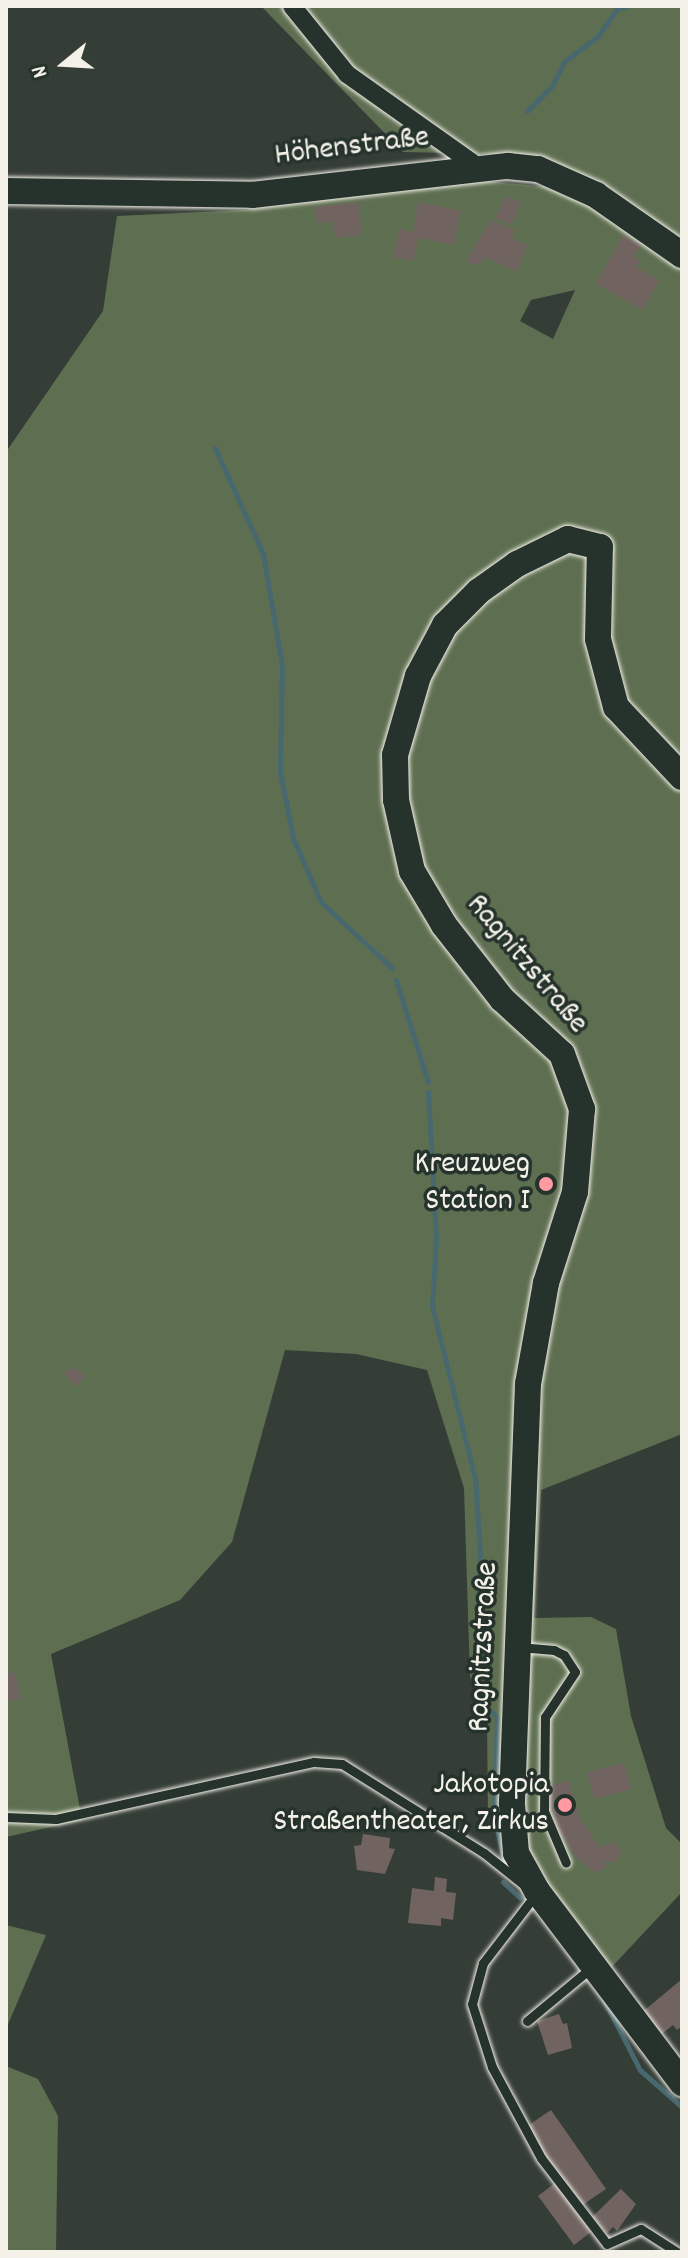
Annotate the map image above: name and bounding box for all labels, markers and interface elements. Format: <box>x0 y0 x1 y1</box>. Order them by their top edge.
north arrow <box>24 24 104 104</box>
text: N <box>24 62 57 82</box>
street label: Höhenstraße <box>272 119 432 177</box>
street label: Ragnitzstraße <box>456 887 596 1043</box>
place label: Kreuzweg Station I <box>415 1147 530 1222</box>
marker: Kreuzweg Station I <box>537 1175 555 1193</box>
street label: Ragnitzstraße <box>461 1561 509 1733</box>
place label: Jakotopia Straßentheater, Zirkus <box>273 1768 549 1843</box>
marker: Jakotopia Straßentheater, Zirkus <box>556 1796 574 1814</box>

